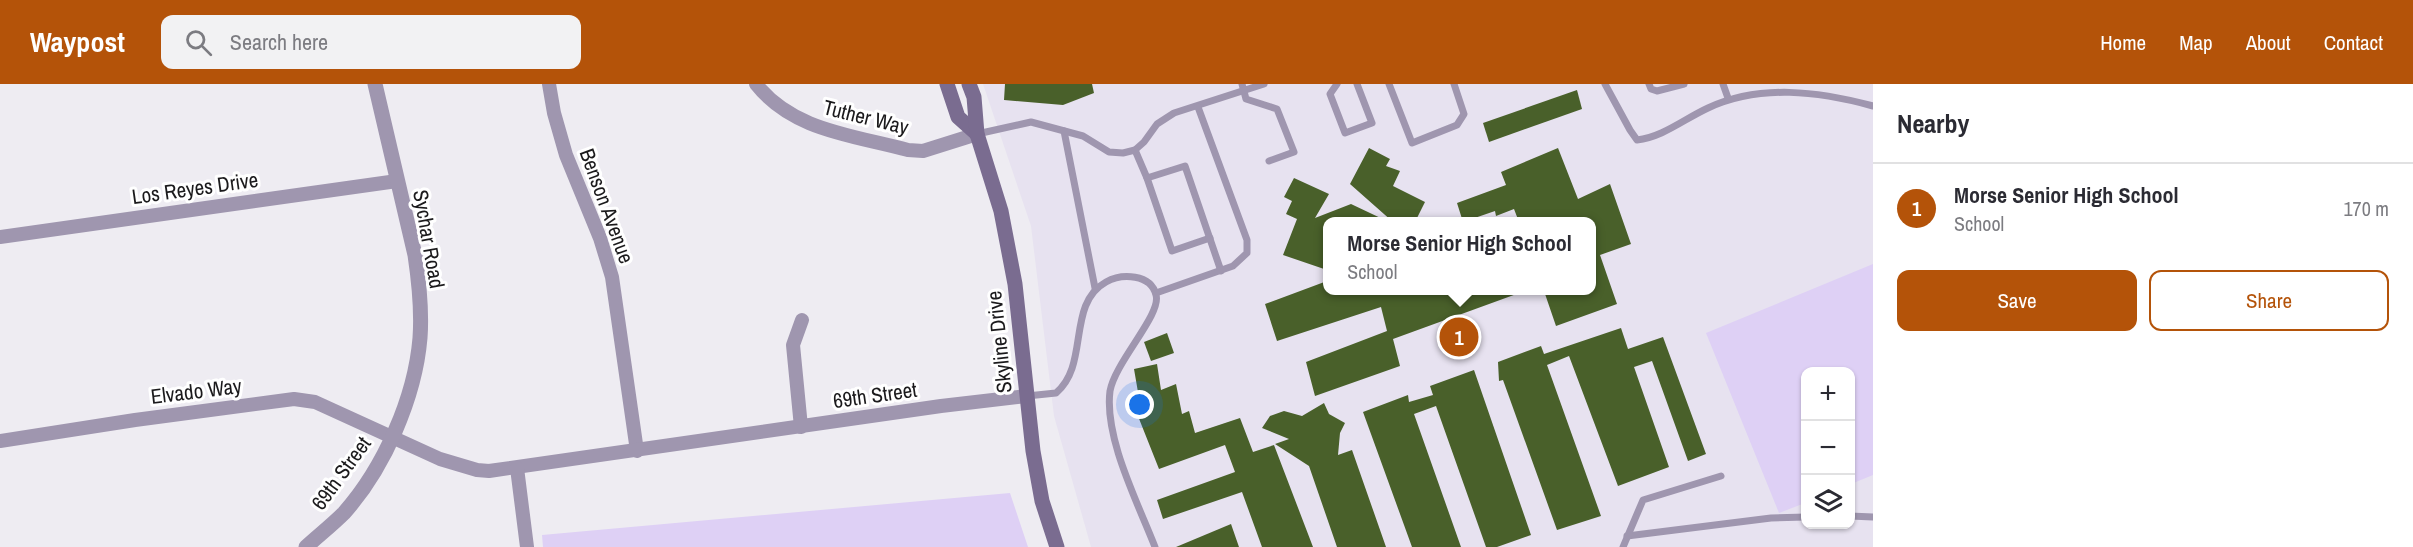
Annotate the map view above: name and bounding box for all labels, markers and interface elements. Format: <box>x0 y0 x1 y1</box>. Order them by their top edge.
search box <box>161 15 581 69</box>
text: Waypost <box>30 23 125 61</box>
icon: search <box>182 26 215 59</box>
text: Search here <box>230 27 328 57</box>
text: Home <box>2100 28 2146 57</box>
text: Map <box>2179 28 2213 57</box>
text: About <box>2246 28 2291 57</box>
text: Contact <box>2324 28 2383 57</box>
street label: Tuther Way <box>820 92 912 142</box>
text: Nearby <box>1897 106 1969 141</box>
street label: Benson Avenue <box>573 144 641 268</box>
street label: Los Reyes Drive <box>130 165 260 211</box>
text: Morse Senior High School <box>1954 180 2179 210</box>
street label: Sychar Road <box>406 187 452 291</box>
text: 1 <box>1912 195 1921 222</box>
text: 170 m <box>2343 195 2389 222</box>
text: School <box>1954 210 2004 237</box>
popup <box>1323 217 1596 295</box>
text: Morse Senior High School <box>1347 228 1572 258</box>
text: School <box>1347 258 1397 285</box>
button: Save <box>1897 270 2137 331</box>
button: Share <box>2149 270 2389 331</box>
street label: Skyline Drive <box>979 290 1019 394</box>
pin: 1 <box>1440 314 1478 360</box>
map controls <box>1801 367 1855 529</box>
button: + <box>1801 367 1855 421</box>
street label: Elvado Way <box>149 371 243 411</box>
street label: 69th Street <box>831 375 919 415</box>
your location <box>1125 390 1154 419</box>
button: − <box>1801 421 1855 475</box>
street label: 69th Street <box>305 430 378 516</box>
button: layers <box>1801 475 1855 529</box>

